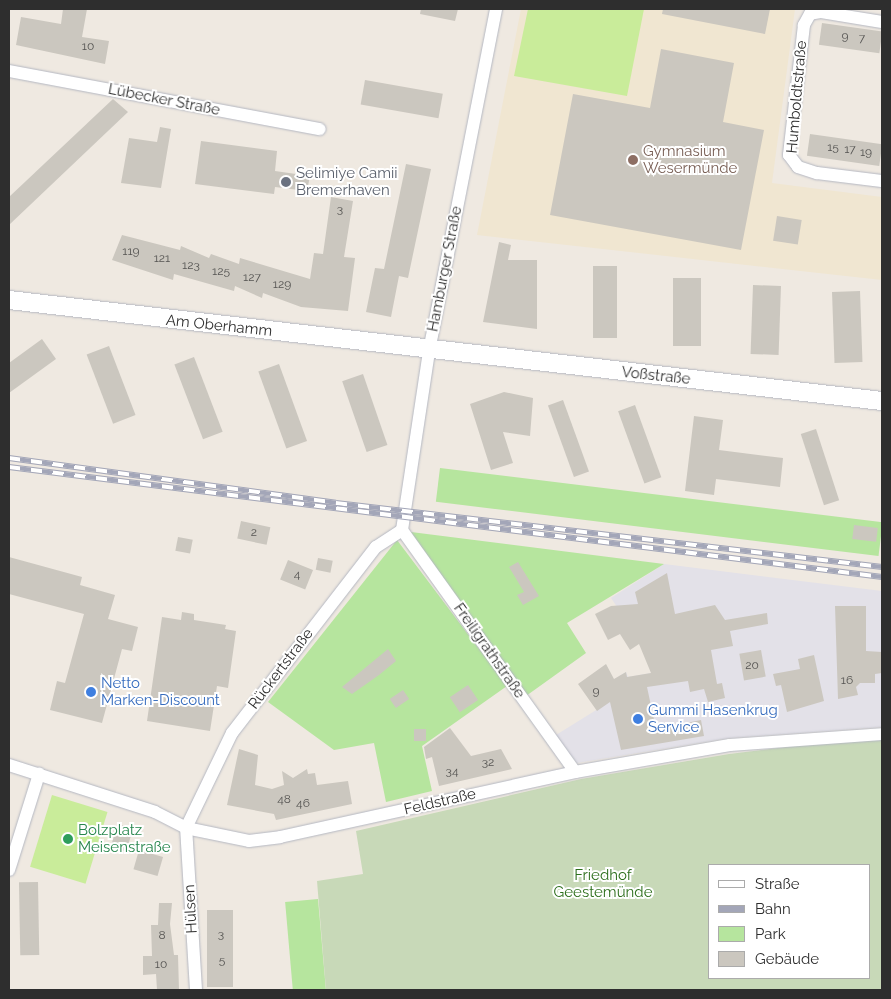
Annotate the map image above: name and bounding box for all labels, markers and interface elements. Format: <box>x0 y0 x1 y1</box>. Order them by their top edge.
house number: 9 <box>841 30 849 44</box>
house number: 7 <box>859 32 865 46</box>
house number: 10 <box>82 40 94 54</box>
street label: Humboldtstraße <box>783 40 811 154</box>
street label: Lübecker Straße <box>106 80 222 120</box>
house number: 15 <box>827 141 839 155</box>
place label: Gymnasium Wesermünde <box>643 142 737 177</box>
house number: 17 <box>844 143 856 157</box>
house number: 19 <box>860 146 872 160</box>
marker: Gymnasium Wesermünde <box>627 154 639 166</box>
place label: Selimiye Camii Bremerhaven <box>296 164 398 199</box>
marker: Selimiye Camii Bremerhaven <box>280 176 292 188</box>
house number: 3 <box>337 203 343 217</box>
street label: Hamburger Straße <box>424 205 466 333</box>
house number: 119 <box>122 245 140 259</box>
house number: 121 <box>154 252 170 266</box>
house number: 123 <box>182 259 200 273</box>
house number: 125 <box>212 265 230 279</box>
house number: 127 <box>243 271 261 285</box>
house number: 129 <box>273 278 291 292</box>
street label: Am Oberhamm <box>165 311 273 341</box>
street label: Voßstraße <box>621 363 691 389</box>
house number: 2 <box>251 526 257 540</box>
house number: 4 <box>294 568 300 582</box>
street label: Freiligrathstraße <box>450 600 528 702</box>
street label: Rückertstraße <box>245 625 317 713</box>
house number: 20 <box>745 659 759 673</box>
place label: Netto Marken-Discount <box>101 674 220 709</box>
house number: 16 <box>841 674 853 688</box>
house number: 9 <box>592 685 600 699</box>
marker: Netto Marken-Discount <box>85 686 97 698</box>
place label: Gummi Hasenkrug Service <box>648 701 778 736</box>
marker: Gummi Hasenkrug Service <box>632 713 644 725</box>
house number: 32 <box>482 756 494 770</box>
house number: 34 <box>446 765 458 779</box>
street label: Feldstraße <box>402 785 478 819</box>
house number: 48 <box>277 793 291 807</box>
house number: 46 <box>296 797 310 811</box>
place label: Bolzplatz Meisenstraße <box>78 821 171 856</box>
marker: Bolzplatz Meisenstraße <box>62 833 74 845</box>
legend <box>708 864 871 979</box>
park label: Friedhof Geestemünde <box>554 866 652 901</box>
text: Straße <box>755 875 799 893</box>
street label: Hülsen <box>181 884 201 934</box>
text: Bahn <box>755 900 791 918</box>
text: Park <box>755 925 786 943</box>
house number: 3 <box>218 928 224 942</box>
house number: 8 <box>158 929 166 943</box>
text: Gebäude <box>755 950 819 968</box>
house number: 5 <box>219 954 225 968</box>
house number: 10 <box>155 958 167 972</box>

